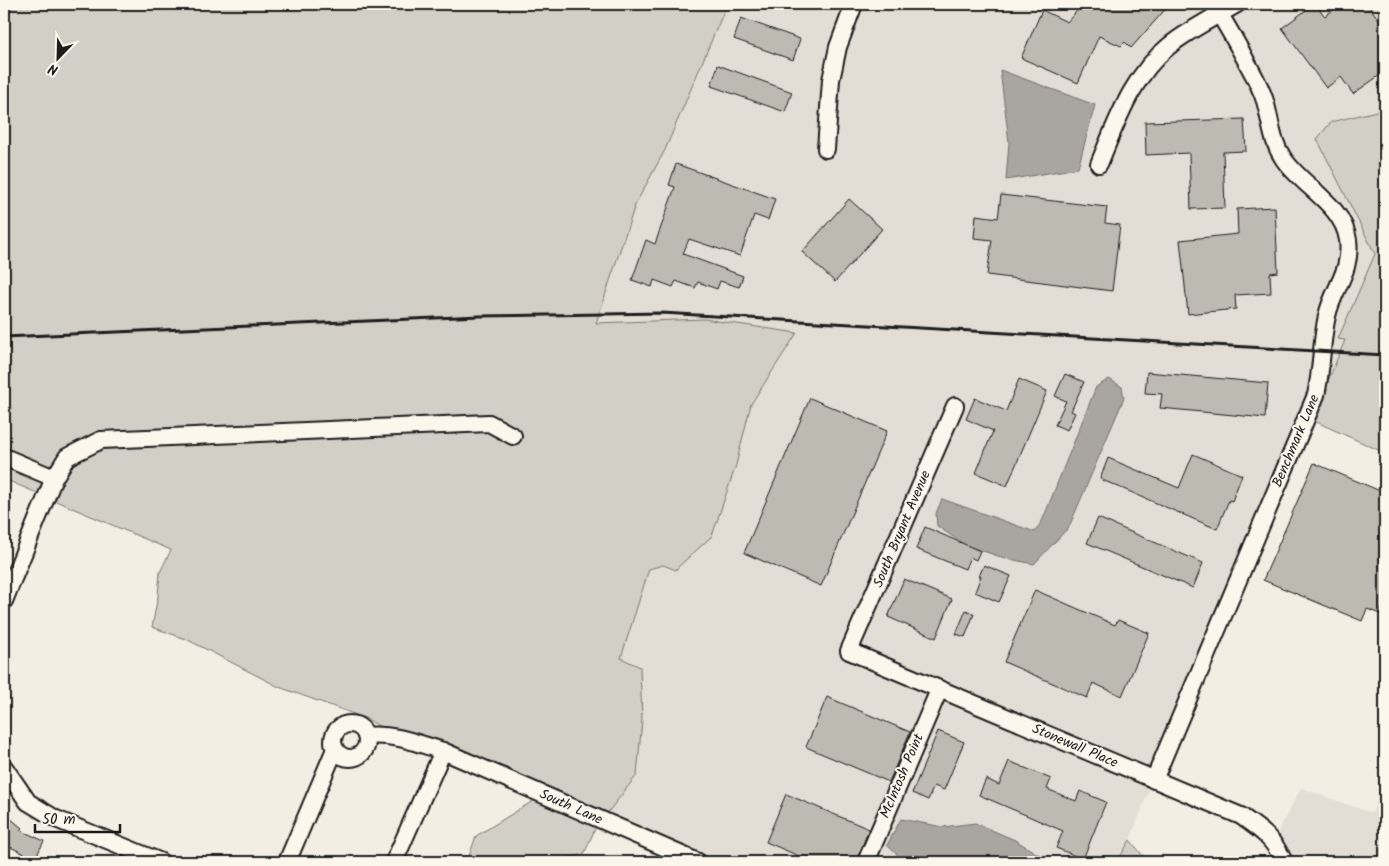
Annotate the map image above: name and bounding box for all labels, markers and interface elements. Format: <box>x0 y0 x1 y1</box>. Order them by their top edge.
north arrow <box>32 32 82 82</box>
text: N <box>45 57 62 81</box>
street label: Benchmark Lane <box>1267 391 1326 491</box>
street label: South Bryant Avenue <box>867 466 937 591</box>
street label: Stonewall Place <box>1029 718 1122 774</box>
street label: McIntosh Point <box>874 730 930 822</box>
street label: South Lane <box>536 783 607 831</box>
scale bar <box>35 801 120 833</box>
text: 50 m <box>42 808 76 832</box>

